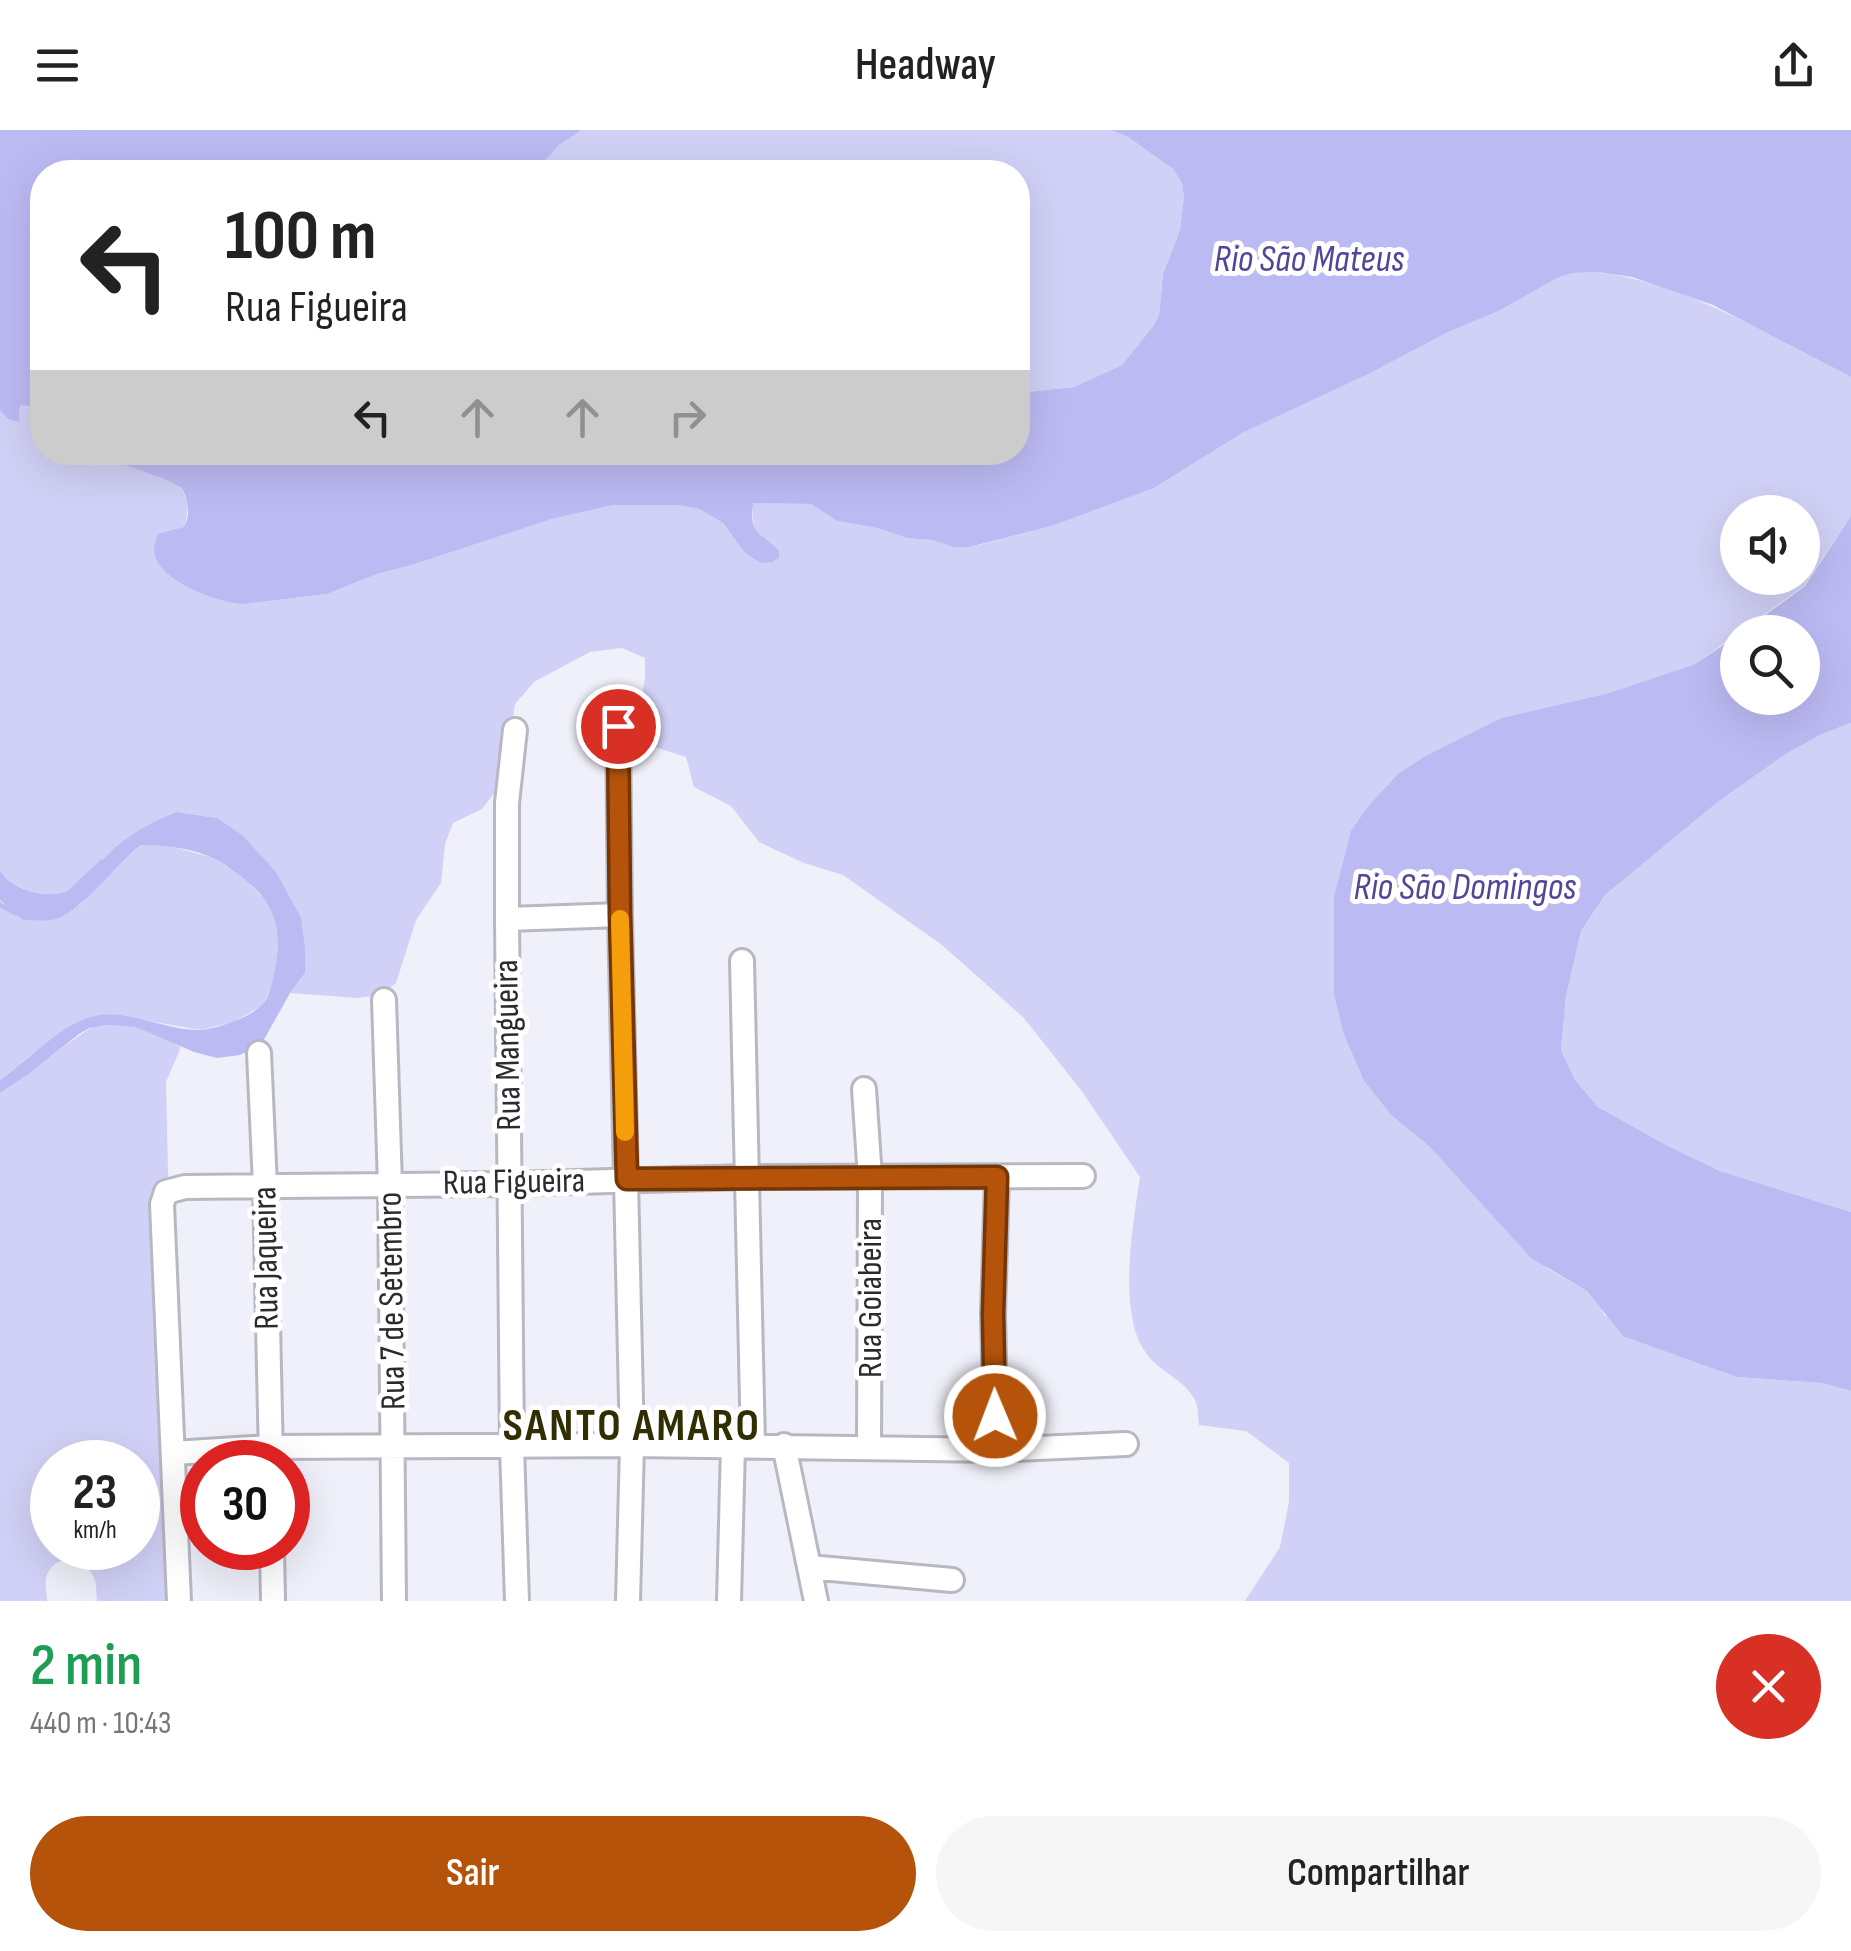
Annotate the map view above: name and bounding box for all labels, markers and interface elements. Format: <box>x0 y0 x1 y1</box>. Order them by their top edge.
icon: menu <box>30 38 85 93</box>
text: Headway <box>855 38 996 93</box>
icon: share <box>1766 38 1821 93</box>
text: 100 m <box>225 195 376 279</box>
icon: left <box>60 200 190 330</box>
water label: Rio São Mateus <box>1214 237 1405 282</box>
text: Rua Figueira <box>225 280 408 335</box>
icon: left <box>345 390 400 445</box>
icon: ahead <box>450 390 505 445</box>
icon: ahead <box>555 390 610 445</box>
icon: right <box>660 390 715 445</box>
map controls <box>1720 495 1820 715</box>
button: sound <box>1720 495 1820 595</box>
button: search <box>1720 615 1820 715</box>
pin <box>576 684 661 769</box>
icon: arrive <box>591 699 646 754</box>
water label: Rio São Domingos <box>1354 865 1577 910</box>
street label: Rua Mangueira <box>485 959 531 1131</box>
street label: Rua Figueira <box>442 1159 586 1205</box>
street label: Rua Jaqueira <box>243 1186 289 1330</box>
street label: Rua 7 de Setembro <box>369 1192 415 1410</box>
street label: Rua Goiabeira <box>849 1218 892 1378</box>
position arrow <box>943 1364 1047 1468</box>
district label: SANTO AMARO <box>503 1399 761 1454</box>
speed limit sign: 30 <box>180 1440 310 1570</box>
text: 23 <box>73 1463 117 1523</box>
text: km/h <box>73 1515 117 1546</box>
text: 2 min <box>30 1630 142 1702</box>
button: close <box>1716 1634 1821 1739</box>
text: 440 m · 10:43 <box>30 1704 171 1743</box>
button: Sair <box>30 1816 916 1931</box>
button: Compartilhar <box>936 1816 1821 1931</box>

